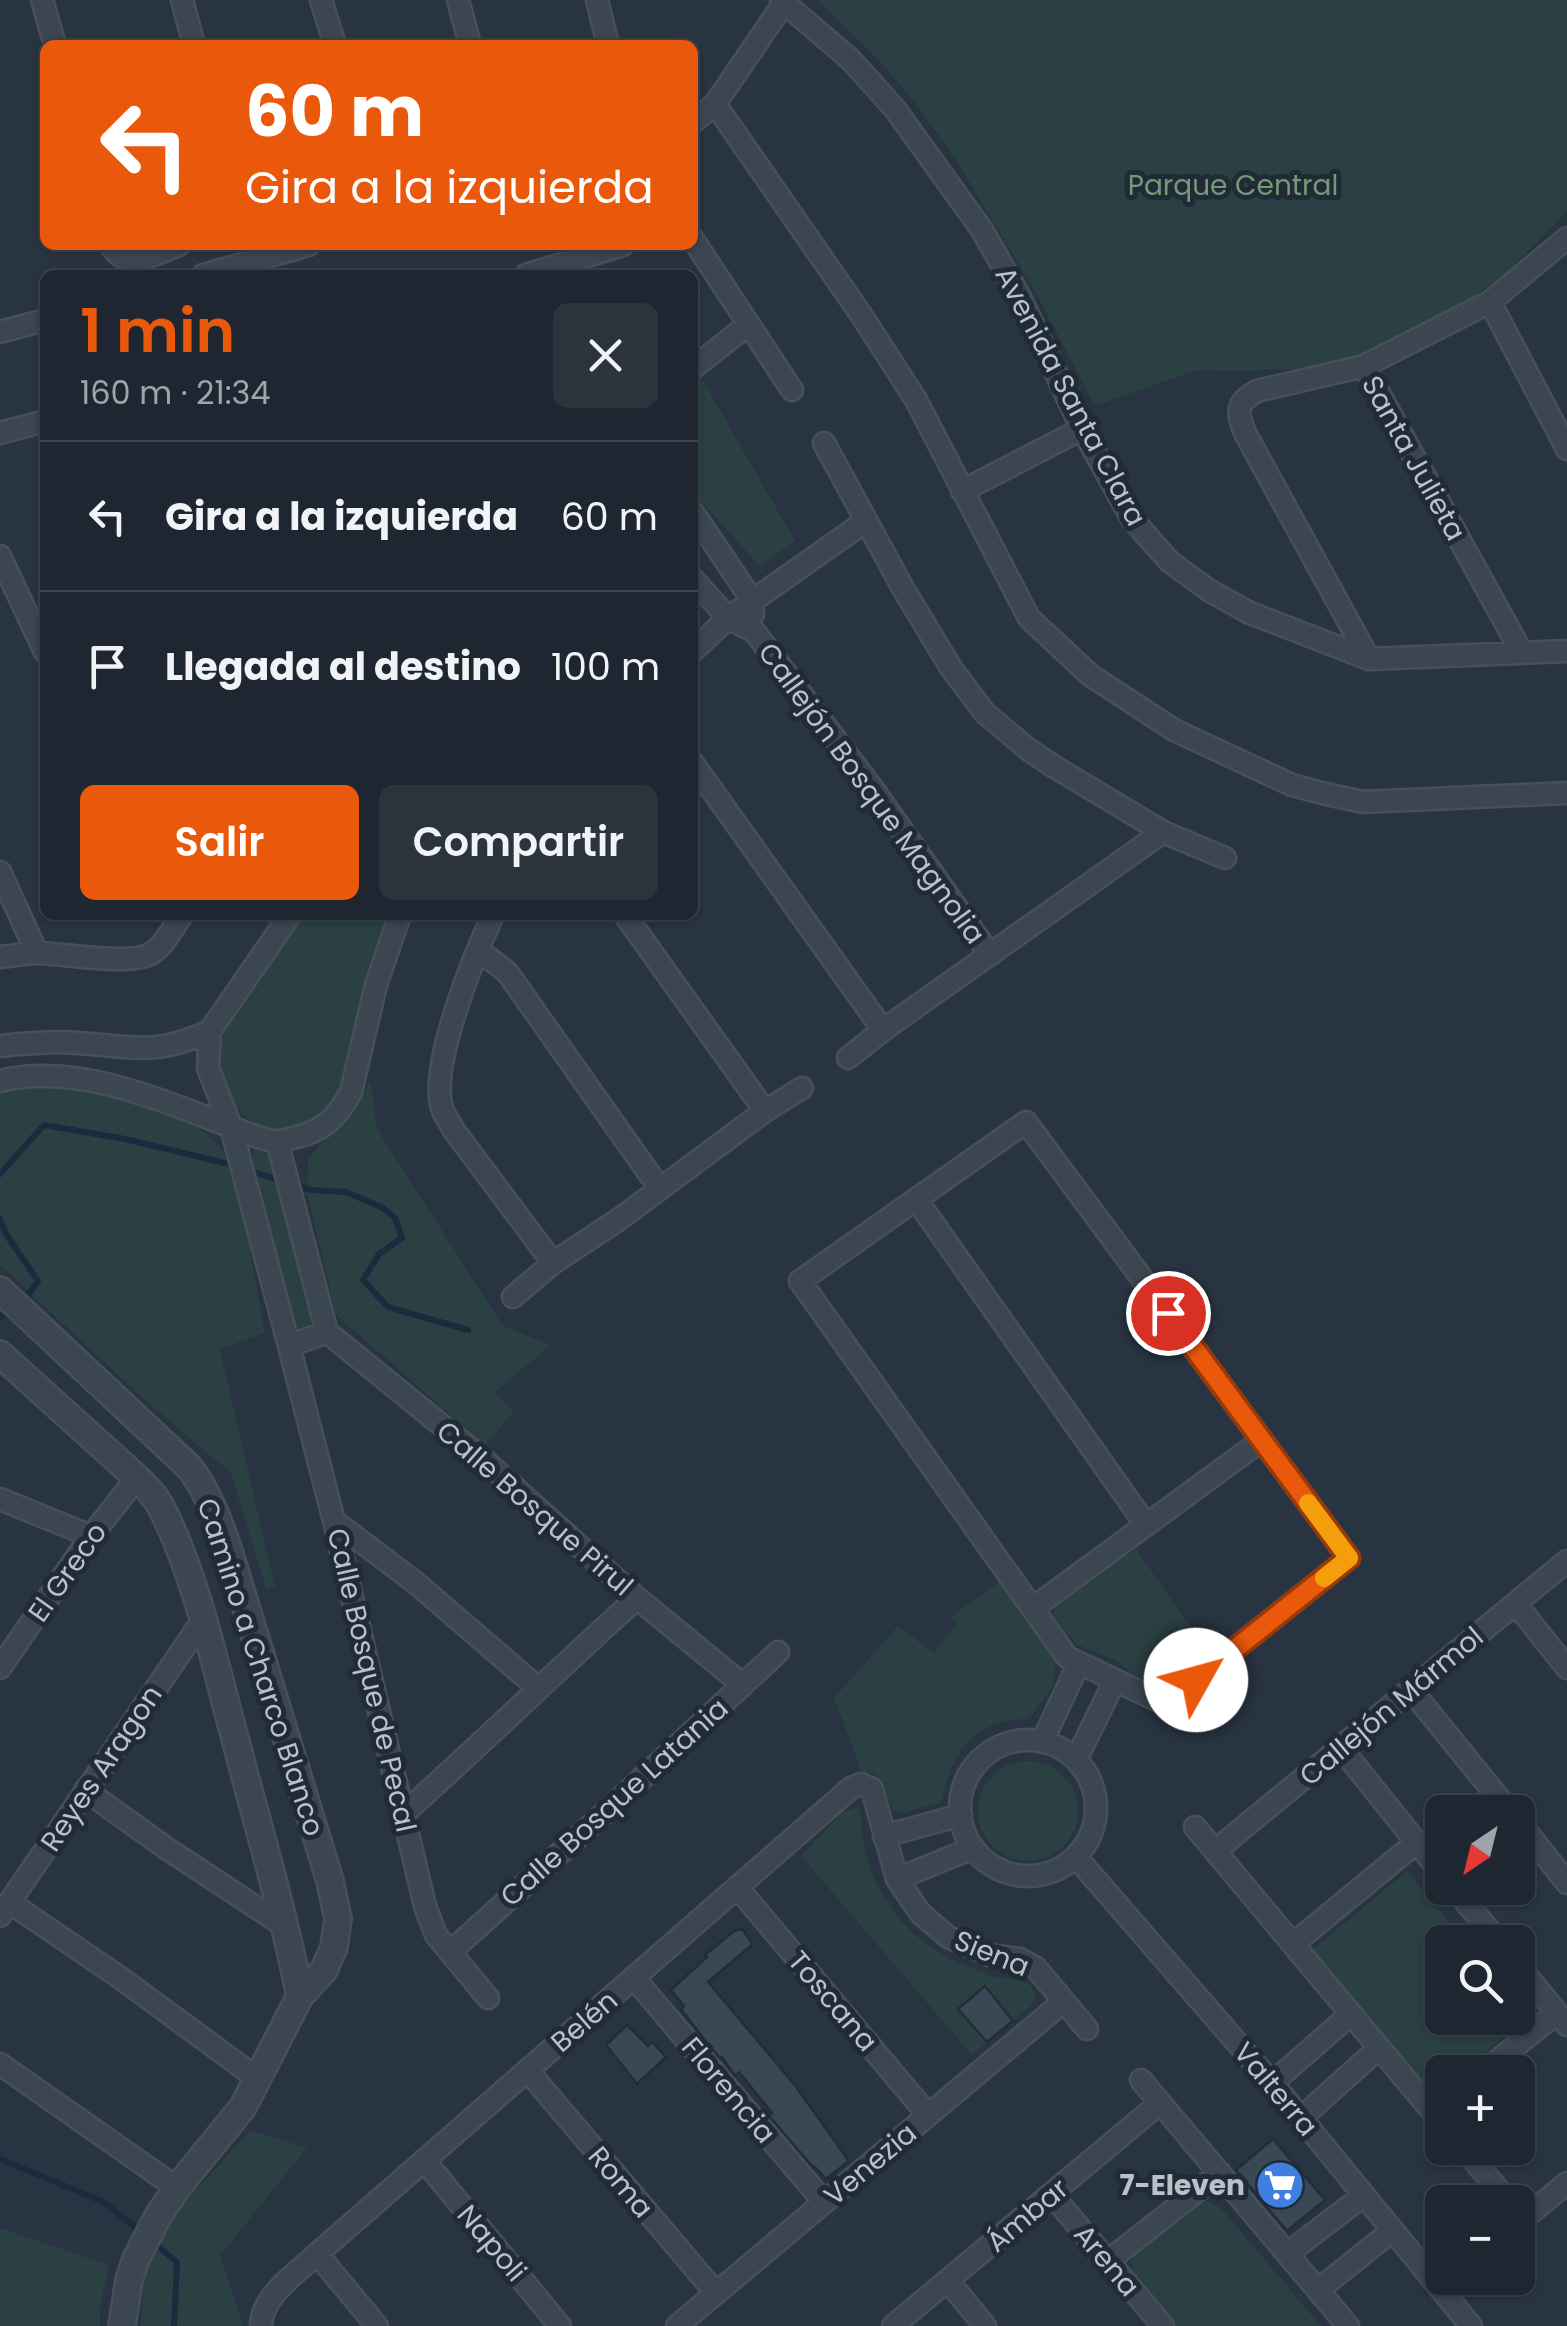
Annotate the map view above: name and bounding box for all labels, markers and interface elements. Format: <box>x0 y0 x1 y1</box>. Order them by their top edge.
text: 60 m <box>245 62 424 161</box>
icon: left <box>80 80 210 210</box>
text: Gira a la izquierda <box>245 156 654 219</box>
park label: Parque Central <box>1128 166 1338 205</box>
street label: Avenida Santa Clara <box>986 260 1156 533</box>
text: 1 min <box>80 289 235 373</box>
button: close <box>553 303 658 408</box>
street label: Santa Julieta <box>1352 369 1475 548</box>
text: 160 m · 21:34 <box>80 370 270 415</box>
icon: left <box>80 489 135 544</box>
text: Gira a la izquierda <box>165 490 518 543</box>
text: 60 m <box>561 490 658 543</box>
street label: Callejón Bosque Magnolia <box>749 635 994 952</box>
icon: arrive <box>80 639 135 694</box>
text: Llegada al destino <box>165 640 521 693</box>
text: 100 m <box>551 640 660 693</box>
button: Salir <box>80 785 359 900</box>
button: Compartir <box>379 785 658 900</box>
pin <box>1126 1271 1211 1356</box>
icon: arrive <box>1141 1286 1196 1341</box>
street label: Calle Bosque Pirul <box>428 1412 641 1605</box>
street label: Camino a Charco Blanco <box>187 1493 334 1841</box>
street label: El Greco <box>19 1515 116 1630</box>
street label: Calle Bosque de Pecal <box>318 1524 425 1836</box>
street label: Callejón Mármol <box>1291 1618 1492 1795</box>
position arrow <box>1144 1628 1248 1732</box>
street label: Reyes Aragon <box>31 1678 171 1859</box>
street label: Calle Bosque Latania <box>492 1689 737 1915</box>
north arrow <box>1425 1795 1535 1905</box>
map controls <box>1425 1795 1535 2295</box>
street label: Siena <box>949 1921 1035 1986</box>
button: search <box>1425 1925 1535 2035</box>
street label: Toscana <box>779 1943 886 2060</box>
street label: Belén <box>543 1981 626 2061</box>
street label: Florencia <box>673 2029 785 2152</box>
street label: Valterra <box>1225 2034 1327 2145</box>
button: + <box>1425 2055 1535 2165</box>
street label: Venezia <box>816 2114 925 2215</box>
street label: Roma <box>579 2138 662 2227</box>
supermarket icon: 7-Eleven <box>1254 2159 1306 2211</box>
place label: 7-Eleven <box>1119 2166 1245 2205</box>
street label: Ámbar <box>978 2170 1077 2261</box>
button: − <box>1425 2185 1535 2295</box>
street label: Napoli <box>448 2197 535 2290</box>
street label: Arena <box>1065 2216 1148 2305</box>

